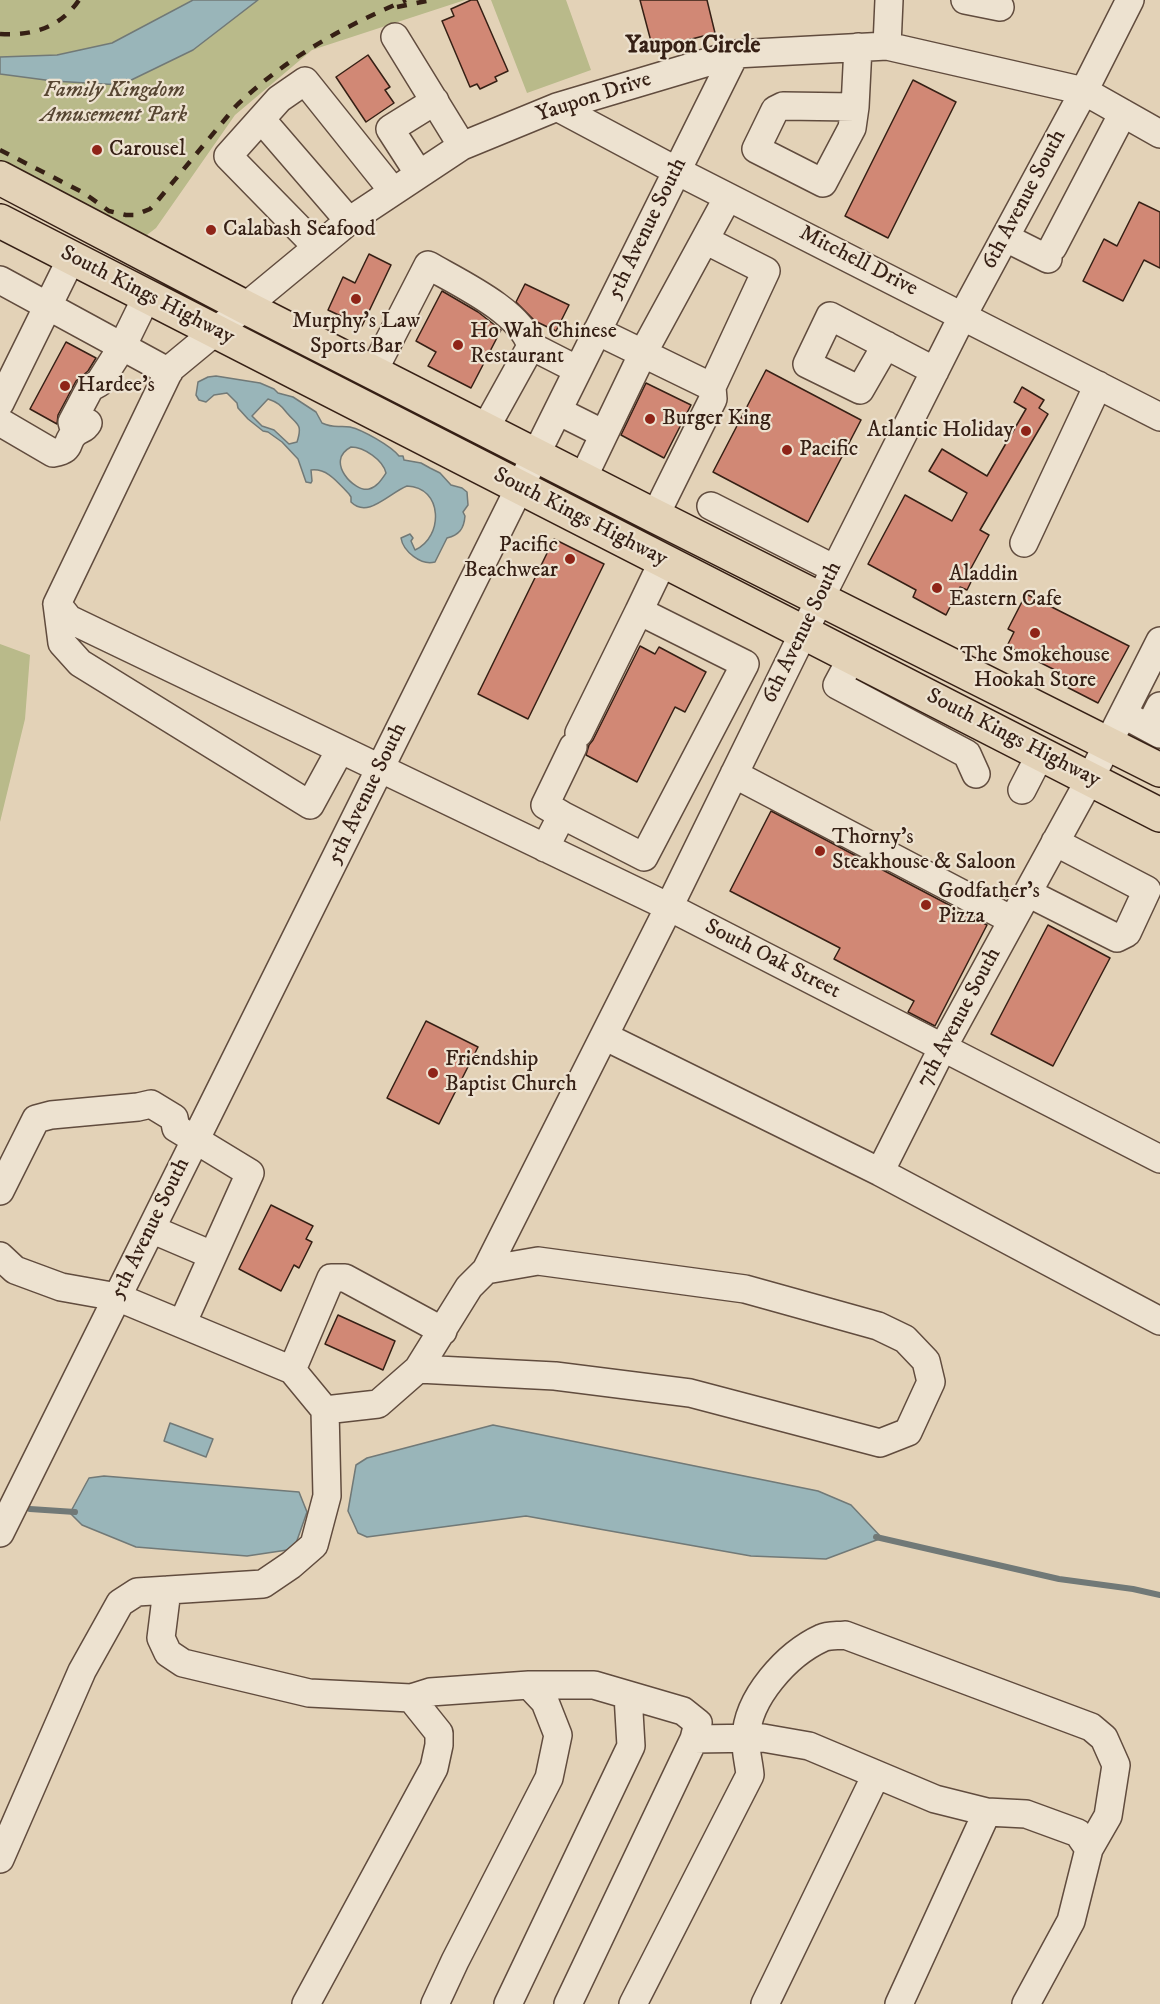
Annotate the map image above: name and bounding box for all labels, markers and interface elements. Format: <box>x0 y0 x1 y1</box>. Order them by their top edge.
district label: Yaupon Circle <box>625 33 761 61</box>
street label: Yaupon Drive <box>533 67 655 129</box>
park label: Family Kingdom Amusement Park <box>41 78 187 130</box>
street label: 6th Avenue South <box>977 126 1073 274</box>
place label: Carousel <box>109 137 186 163</box>
marker: Carousel <box>90 143 104 157</box>
street label: 5th Avenue South <box>602 154 694 304</box>
place label: Calabash Seafood <box>223 217 375 243</box>
street label: Mitchell Drive <box>794 221 922 303</box>
marker: Calabash Seafood <box>204 223 218 237</box>
street label: South Kings Highway <box>56 241 238 351</box>
marker: Murphy's Law Sports Bar <box>349 292 363 306</box>
place label: Murphy's Law Sports Bar <box>292 309 420 360</box>
place label: Ho Wah Chinese Restaurant <box>470 319 617 370</box>
marker: Ho Wah Chinese Restaurant <box>451 338 465 352</box>
place label: Hardee's <box>77 373 155 399</box>
marker: Hardee's <box>58 379 72 393</box>
place label: Burger King <box>662 406 771 432</box>
marker: Burger King <box>643 412 657 426</box>
place label: Atlantic Holiday <box>867 418 1014 444</box>
marker: Atlantic Holiday <box>1019 424 1033 438</box>
place label: Pacific <box>799 437 858 463</box>
marker: Pacific <box>780 443 794 457</box>
street label: South Kings Highway <box>489 463 671 573</box>
place label: Pacific Beachwear <box>464 533 558 584</box>
marker: Pacific Beachwear <box>563 552 577 566</box>
street label: 6th Avenue South <box>757 558 849 708</box>
place label: Aladdin Eastern Cafe <box>949 562 1062 614</box>
marker: Aladdin Eastern Cafe <box>930 581 944 595</box>
marker: The Smokehouse Hookah Store <box>1028 626 1042 640</box>
place label: The Smokehouse Hookah Store <box>960 643 1110 694</box>
street label: South Kings Highway <box>922 684 1104 794</box>
street label: 5th Avenue South <box>322 719 414 869</box>
place label: Thorny's Steakhouse & Saloon <box>832 825 1016 876</box>
marker: Thorny's Steakhouse & Saloon <box>813 844 827 858</box>
place label: Godfather's Pizza <box>938 879 1040 930</box>
marker: Godfather's Pizza <box>919 898 933 912</box>
street label: South Oak Street <box>700 914 844 1006</box>
street label: 7th Avenue South <box>912 944 1008 1092</box>
place label: Friendship Baptist Church <box>445 1047 577 1098</box>
marker: Friendship Baptist Church <box>426 1066 440 1080</box>
street label: 5th Avenue South <box>105 1154 197 1304</box>

